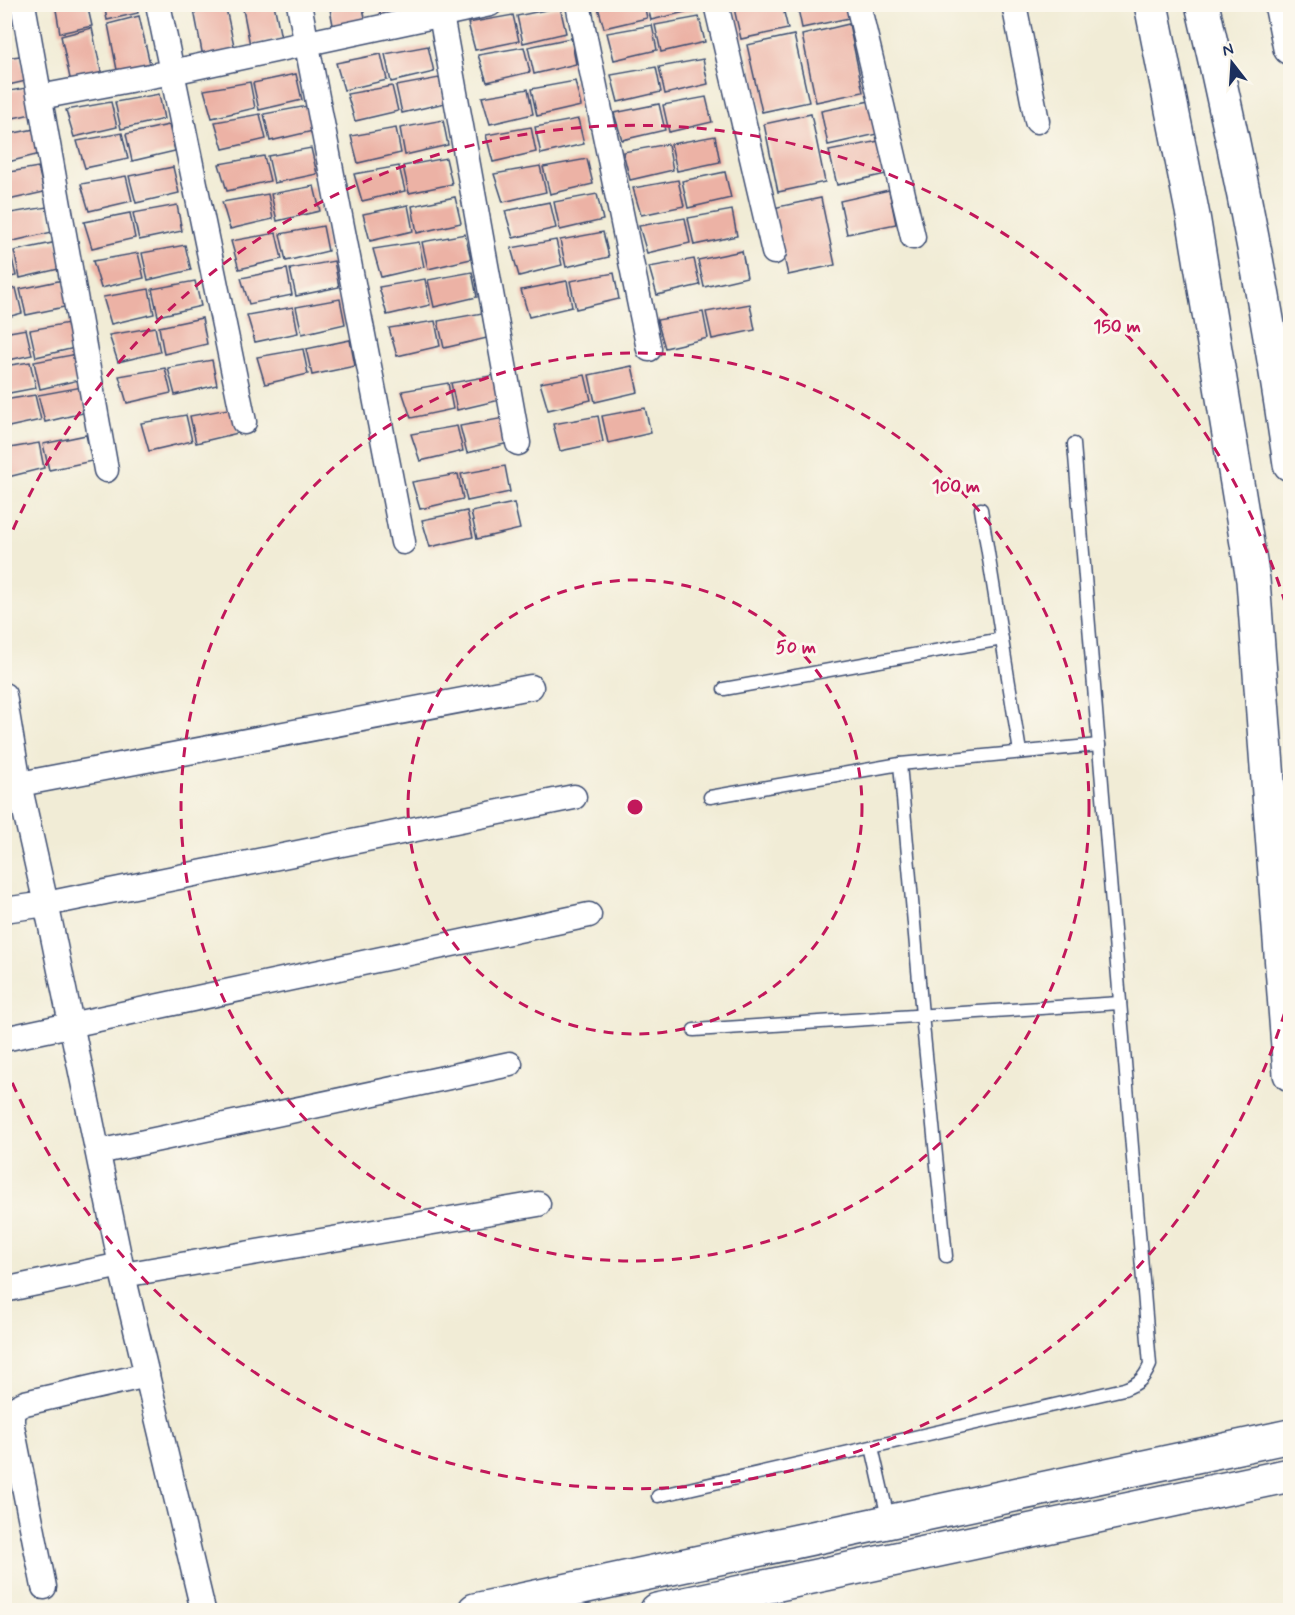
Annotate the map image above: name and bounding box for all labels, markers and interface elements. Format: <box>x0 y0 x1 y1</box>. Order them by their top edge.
north arrow <box>1202 33 1262 93</box>
text: N <box>1220 38 1236 62</box>
text: 150 m <box>1093 315 1141 339</box>
text: 100 m <box>932 475 980 499</box>
text: 50 m <box>776 636 816 660</box>
centre of rings <box>625 797 645 817</box>

